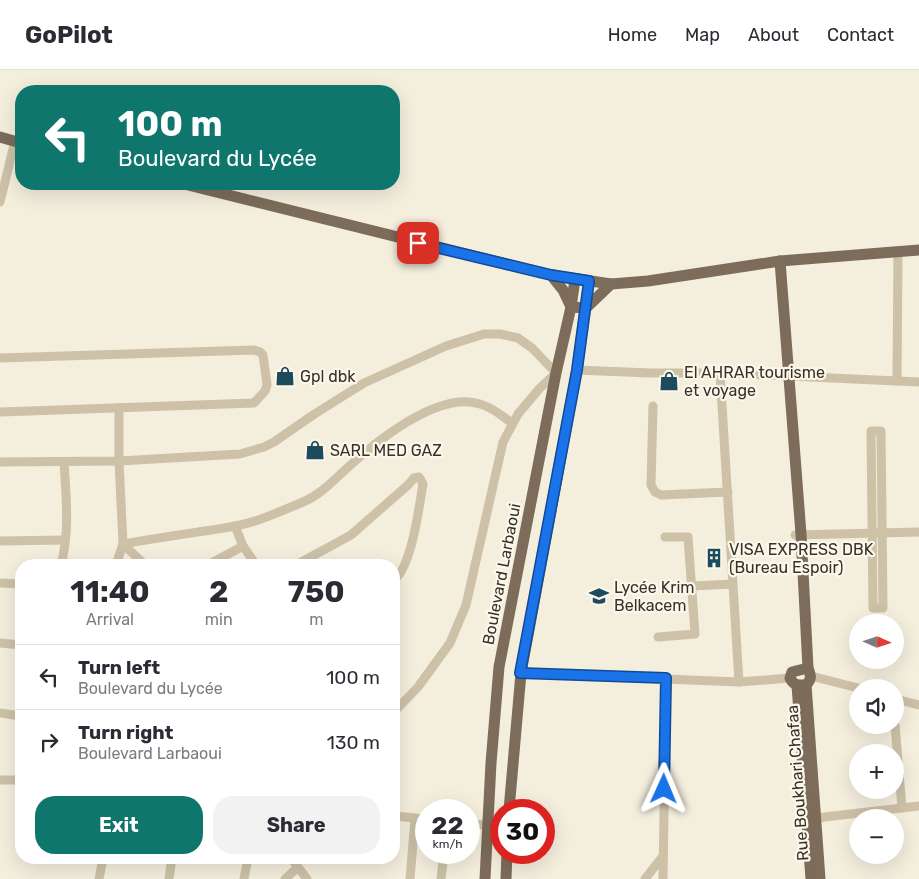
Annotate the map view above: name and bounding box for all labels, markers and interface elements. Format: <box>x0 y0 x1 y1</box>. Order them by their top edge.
text: GoPilot <box>25 21 113 49</box>
text: Home <box>608 24 657 46</box>
text: Map <box>685 24 720 46</box>
text: About <box>748 24 799 46</box>
text: Contact <box>827 24 894 46</box>
text: 100 m <box>118 103 223 145</box>
icon: left <box>35 105 100 170</box>
text: Boulevard du Lycée <box>118 145 317 172</box>
pin <box>397 222 439 264</box>
icon: arrive <box>404 229 432 257</box>
place label: El AHRAR tourisme et voyage <box>684 363 825 400</box>
shop icon: Gpl dbk <box>274 365 296 387</box>
place label: Gpl dbk <box>300 367 356 386</box>
shop icon: El AHRAR tourisme et voyage <box>658 370 680 392</box>
shop icon: SARL MED GAZ <box>304 439 326 461</box>
place label: SARL MED GAZ <box>330 441 442 460</box>
street label: Boulevard Larbaoui <box>478 502 525 646</box>
place label: VISA EXPRESS DBK (Bureau Espoir) <box>729 540 874 577</box>
building icon: VISA EXPRESS DBK (Bureau Espoir) <box>703 547 725 569</box>
text: 11:40 <box>70 574 150 610</box>
text: 2 <box>209 574 228 610</box>
text: 750 <box>288 574 345 610</box>
place label: Lycée Krim Belkacem <box>614 578 694 615</box>
school or university icon: Lycée Krim Belkacem <box>588 585 610 607</box>
text: Arrival <box>86 610 134 629</box>
text: min <box>205 610 233 629</box>
text: m <box>309 610 323 629</box>
north arrow <box>849 614 904 669</box>
map controls <box>849 614 904 864</box>
text: Turn left <box>78 656 160 679</box>
icon: left <box>35 663 63 691</box>
text: 100 m <box>326 666 380 689</box>
text: Boulevard du Lycée <box>78 679 223 698</box>
button: sound <box>849 679 904 734</box>
street label: Rue Boukhari Chafaa <box>783 704 812 861</box>
text: Turn right <box>78 721 173 744</box>
icon: right <box>35 728 63 756</box>
text: 130 m <box>327 731 380 754</box>
text: Boulevard Larbaoui <box>78 744 222 763</box>
button: + <box>849 744 904 799</box>
position arrow <box>637 762 689 814</box>
button: Exit <box>35 796 203 854</box>
button: Share <box>213 796 380 854</box>
speed limit sign: 30 <box>490 799 555 864</box>
button: − <box>849 809 904 864</box>
text: 22 <box>431 811 464 840</box>
text: km/h <box>433 837 462 851</box>

